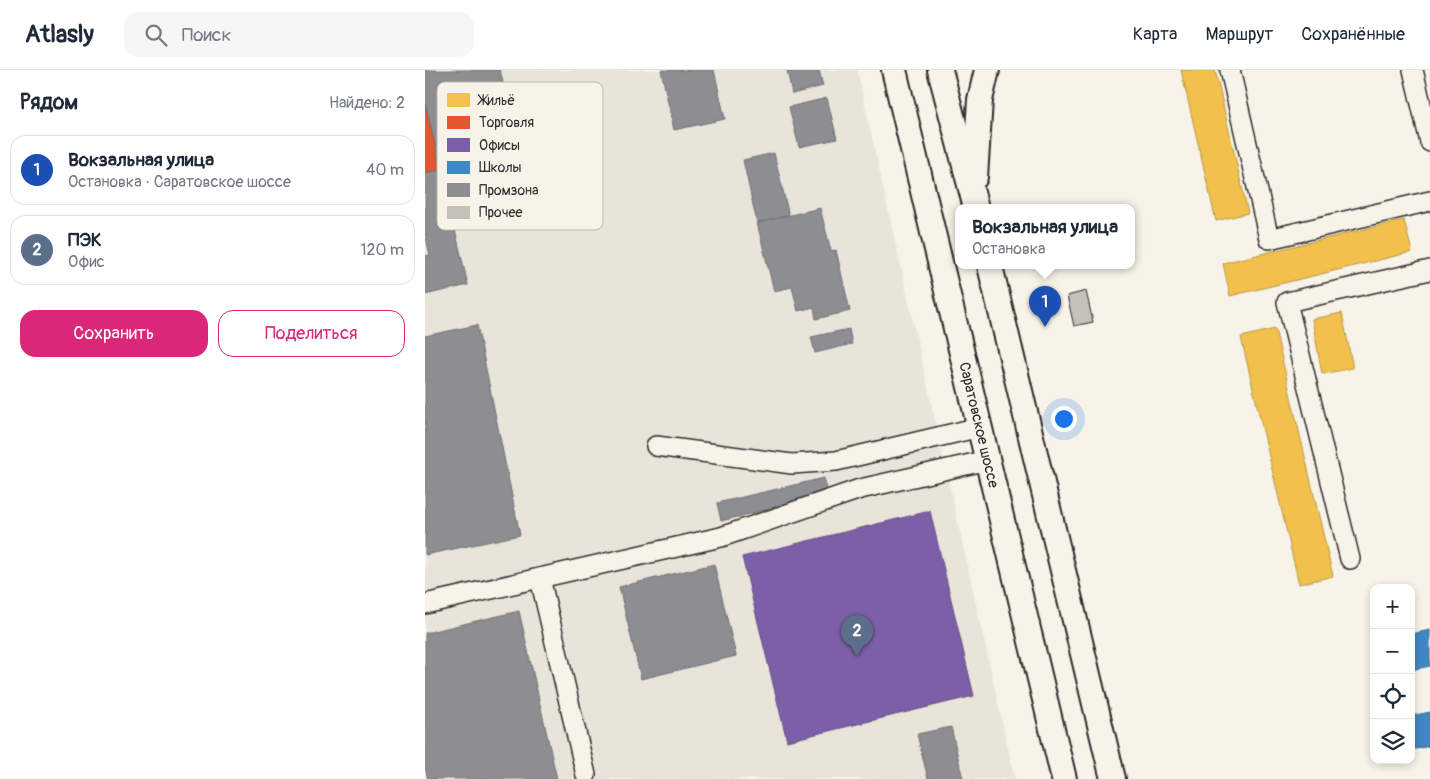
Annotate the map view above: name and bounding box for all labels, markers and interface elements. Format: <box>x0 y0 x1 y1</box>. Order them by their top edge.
search box <box>124 12 474 57</box>
text: Atlasly <box>25 20 94 49</box>
icon: search <box>142 21 170 49</box>
text: Поиск <box>182 23 231 47</box>
text: Карта <box>1133 23 1177 46</box>
text: Маршрут <box>1205 23 1273 46</box>
text: Сохранённые <box>1301 23 1405 46</box>
legend <box>437 82 603 230</box>
text: Рядом <box>20 89 78 116</box>
text: Жильё <box>477 92 515 109</box>
text: Найдено: 2 <box>329 93 405 113</box>
text: Торговля <box>479 114 534 131</box>
text: Офисы <box>479 137 520 154</box>
text: Вокзальная улица <box>68 148 214 172</box>
text: Школы <box>479 159 522 176</box>
text: 1 <box>34 160 40 180</box>
text: 40 m <box>366 160 404 180</box>
text: Остановка · Саратовское шоссе <box>68 172 291 192</box>
text: Промзона <box>479 182 539 199</box>
text: Прочее <box>479 204 522 221</box>
popup <box>955 204 1135 269</box>
text: Вокзальная улица <box>972 215 1118 239</box>
text: ПЭК <box>68 228 102 252</box>
text: Остановка <box>972 239 1045 259</box>
text: 2 <box>33 240 41 260</box>
text: 120 m <box>360 240 404 260</box>
text: Офис <box>68 252 105 272</box>
pin: 1 <box>1029 286 1061 327</box>
button: Сохранить <box>20 310 208 357</box>
button: Поделиться <box>218 310 405 357</box>
street label: Саратовское шоссе <box>954 360 1003 490</box>
your location <box>1051 406 1077 432</box>
map controls <box>1370 584 1415 764</box>
button: + <box>1370 584 1415 629</box>
pin: 2 <box>841 615 873 656</box>
button: − <box>1370 629 1415 674</box>
button: locate <box>1370 674 1415 719</box>
button: layers <box>1370 719 1415 764</box>

